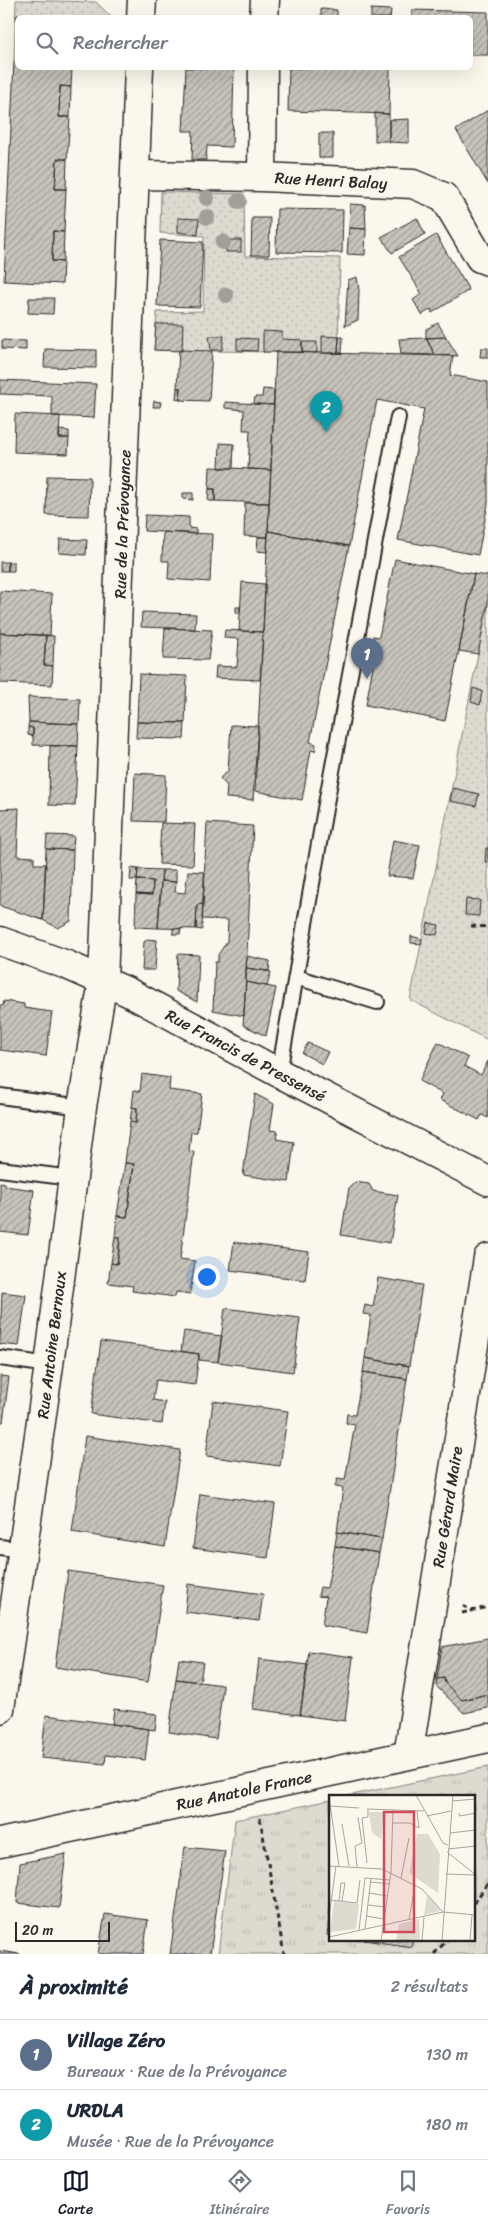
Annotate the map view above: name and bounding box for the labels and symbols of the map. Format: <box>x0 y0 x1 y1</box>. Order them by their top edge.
street label: Rue Henri Balay <box>274 163 389 198</box>
pin: 2 <box>310 391 342 432</box>
street label: Rue de la Prévoyance <box>105 449 140 599</box>
pin: 1 <box>351 638 383 679</box>
street label: Rue Francis de Pressensé <box>160 1001 331 1110</box>
your location <box>194 1264 220 1290</box>
street label: Rue Antoine Bernoux <box>28 1269 75 1420</box>
street label: Rue Gérard Maire <box>424 1444 471 1570</box>
street label: Rue Anatole France <box>174 1762 315 1819</box>
inset map <box>329 1795 476 1942</box>
scale bar <box>15 1919 110 1942</box>

